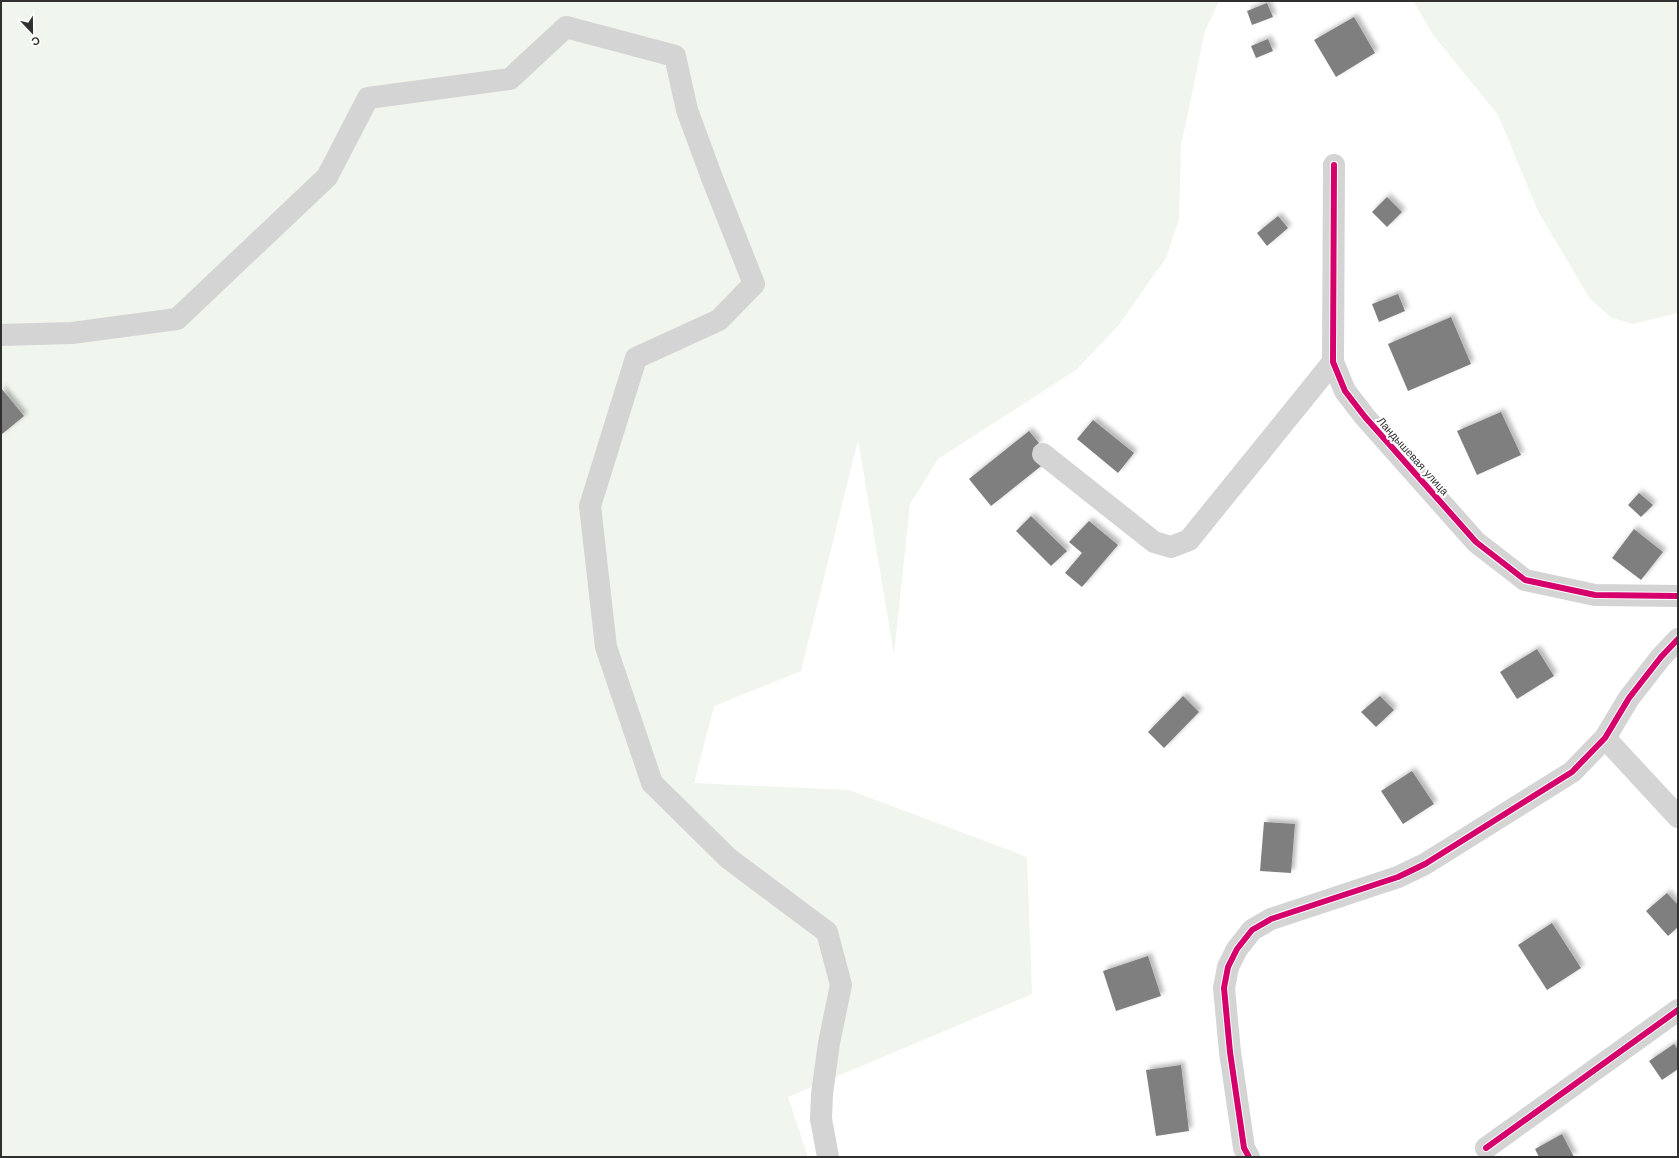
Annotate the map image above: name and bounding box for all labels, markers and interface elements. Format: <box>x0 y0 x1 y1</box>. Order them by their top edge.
north arrow <box>12 12 52 52</box>
text: С <box>29 33 42 48</box>
street label: Ландышевая улица <box>1374 415 1452 499</box>

